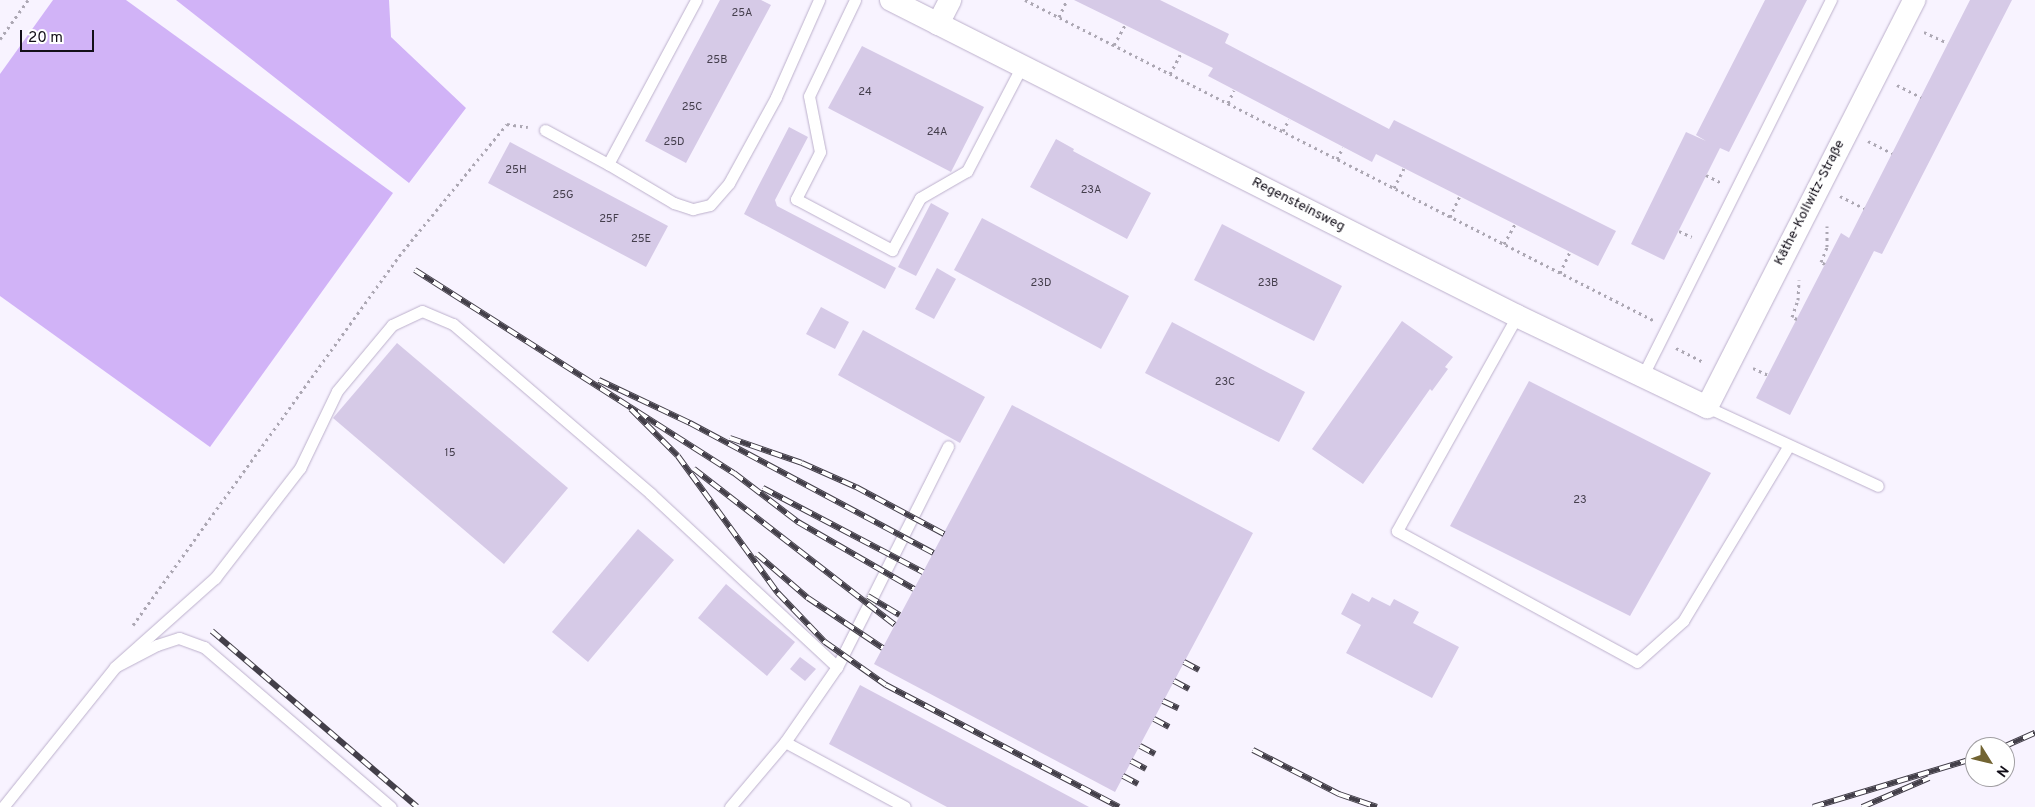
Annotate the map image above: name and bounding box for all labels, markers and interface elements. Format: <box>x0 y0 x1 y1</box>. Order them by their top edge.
house number: 25A <box>732 6 752 20</box>
scale bar <box>22 20 96 52</box>
text: 20 m <box>28 29 63 48</box>
house number: 25B <box>707 53 727 67</box>
house number: 24 <box>858 85 872 99</box>
house number: 25C <box>682 100 702 114</box>
house number: 24A <box>927 125 947 139</box>
house number: 25D <box>663 135 685 149</box>
street label: Käthe-Kollwitz-Straße <box>1771 137 1849 269</box>
house number: 25H <box>505 163 527 177</box>
street label: Regensteinsweg <box>1248 174 1348 236</box>
house number: 23A <box>1081 183 1101 197</box>
house number: 25G <box>552 188 574 202</box>
house number: 25F <box>599 212 619 226</box>
house number: 25E <box>631 232 651 246</box>
house number: 23D <box>1031 276 1051 290</box>
house number: 23B <box>1258 276 1278 290</box>
house number: 23C <box>1215 375 1235 389</box>
house number: 15 <box>445 446 455 460</box>
house number: 23 <box>1573 493 1587 507</box>
north arrow <box>1965 737 2015 787</box>
text: N <box>1992 761 2012 780</box>

